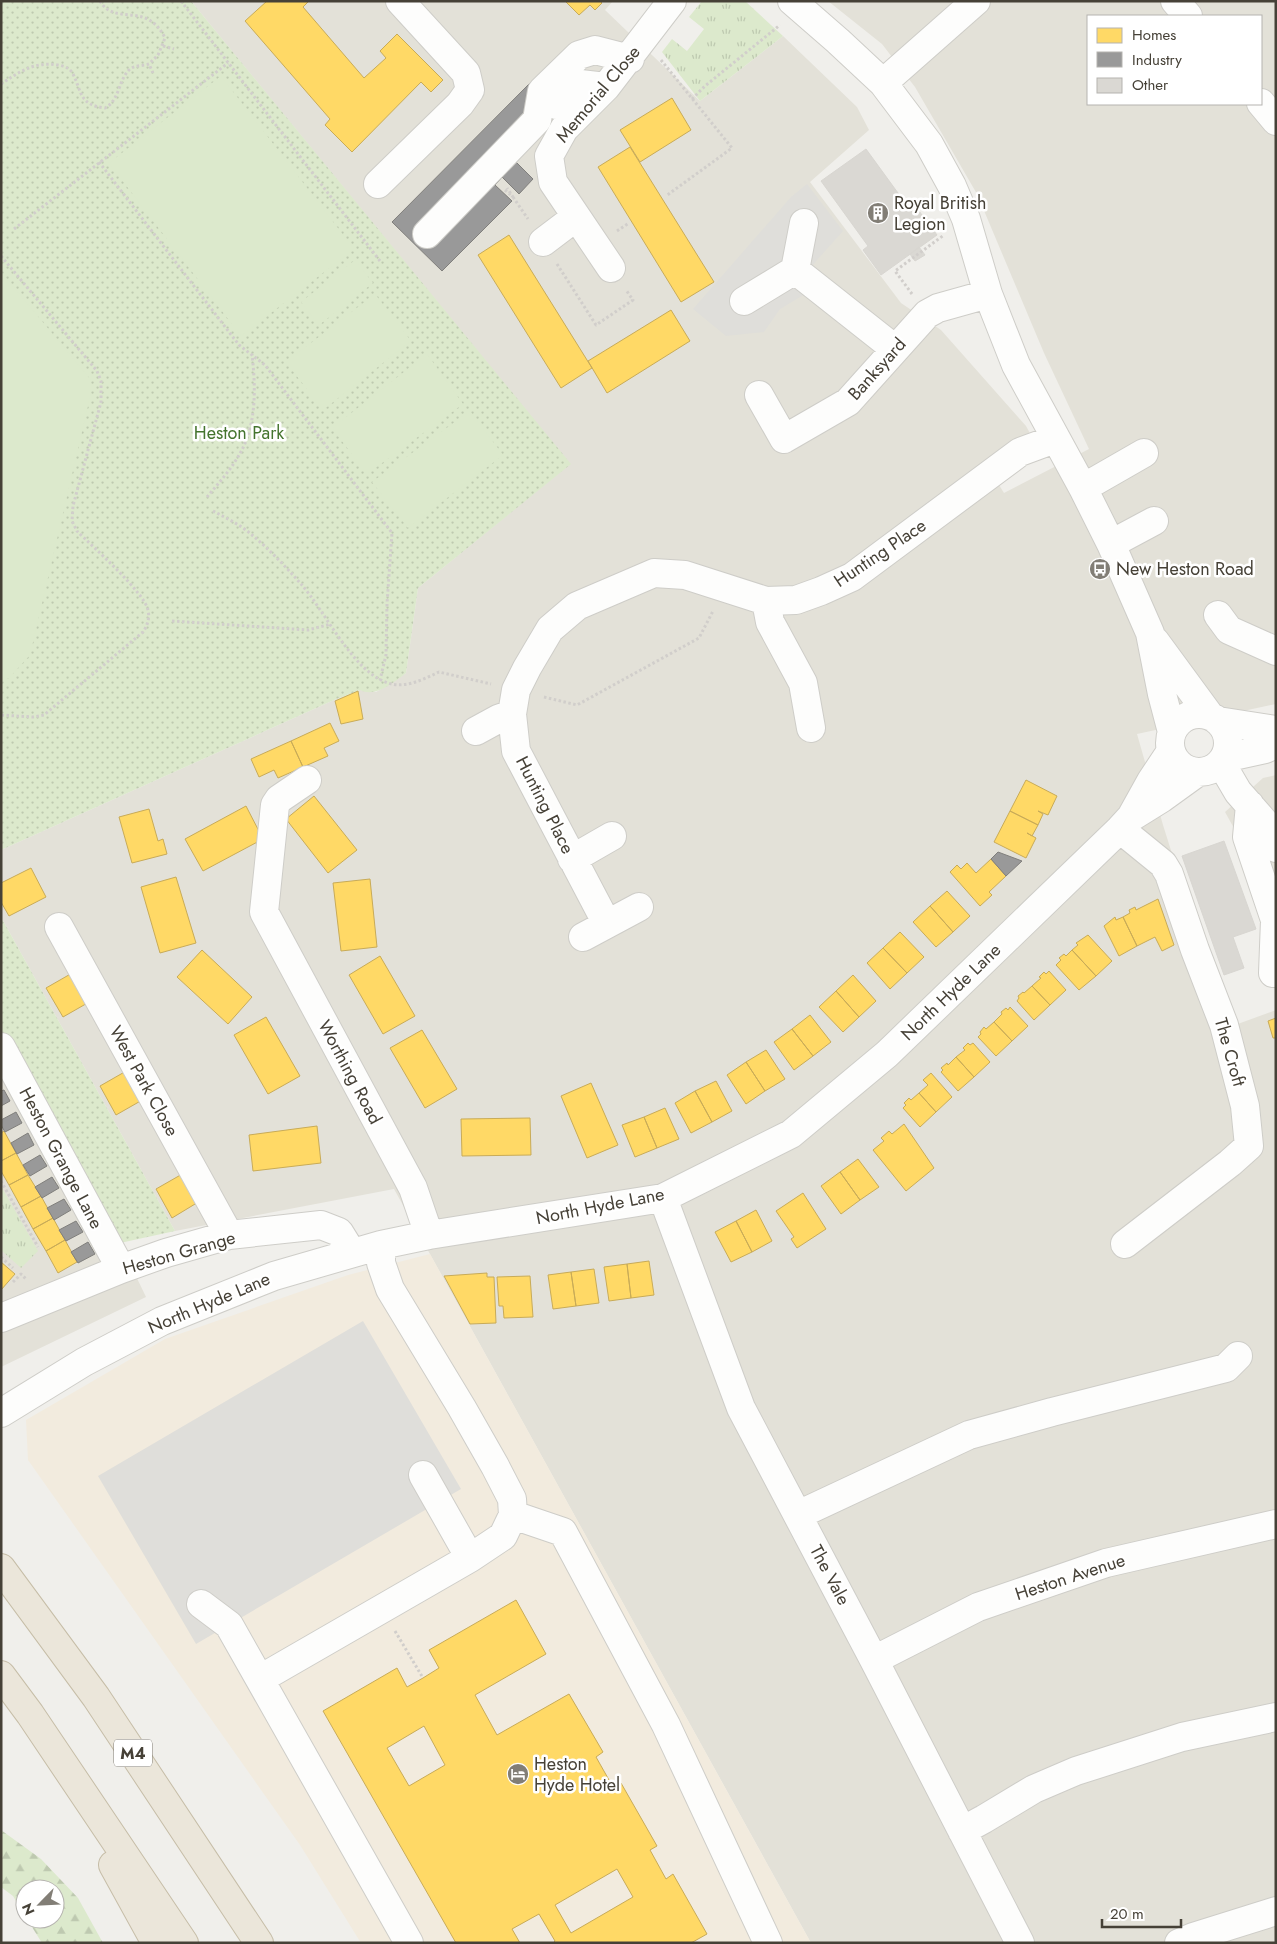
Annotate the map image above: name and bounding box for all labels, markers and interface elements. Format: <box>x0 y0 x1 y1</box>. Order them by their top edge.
legend <box>1087 15 1262 105</box>
text: Homes <box>1132 24 1176 46</box>
street label: Memorial Close <box>550 40 646 148</box>
text: Industry <box>1132 49 1182 71</box>
text: Other <box>1132 74 1169 96</box>
place label: Royal British Legion <box>894 190 986 237</box>
building icon: Royal British Legion <box>866 201 890 225</box>
street label: Banksyard <box>842 332 912 406</box>
park label: Heston Park <box>194 420 284 446</box>
street label: Hunting Place <box>829 512 931 594</box>
place label: New Heston Road <box>1116 556 1254 582</box>
bus stop icon: New Heston Road <box>1088 557 1112 581</box>
street label: Hunting Place <box>509 752 581 858</box>
street label: North Hyde Lane <box>895 937 1007 1047</box>
street label: Worthing Road <box>312 1015 388 1129</box>
street label: The Croft <box>1208 1015 1252 1090</box>
street label: West Park Close <box>103 1021 185 1141</box>
street label: Heston Grange Lane <box>13 1083 109 1233</box>
street label: North Hyde Lane <box>534 1181 666 1231</box>
street label: Heston Grange <box>120 1224 238 1282</box>
street label: North Hyde Lane <box>144 1266 274 1340</box>
street label: The Vale <box>803 1540 857 1610</box>
street label: Heston Avenue <box>1012 1547 1128 1607</box>
road number: M4 <box>114 1740 152 1766</box>
place label: Heston Hyde Hotel <box>534 1751 620 1798</box>
hotel icon: Heston Hyde Hotel <box>506 1762 530 1786</box>
north arrow <box>15 1879 65 1929</box>
scale bar <box>1102 1896 1181 1928</box>
text: N <box>17 1900 40 1918</box>
text: 20 m <box>1110 1903 1144 1925</box>

